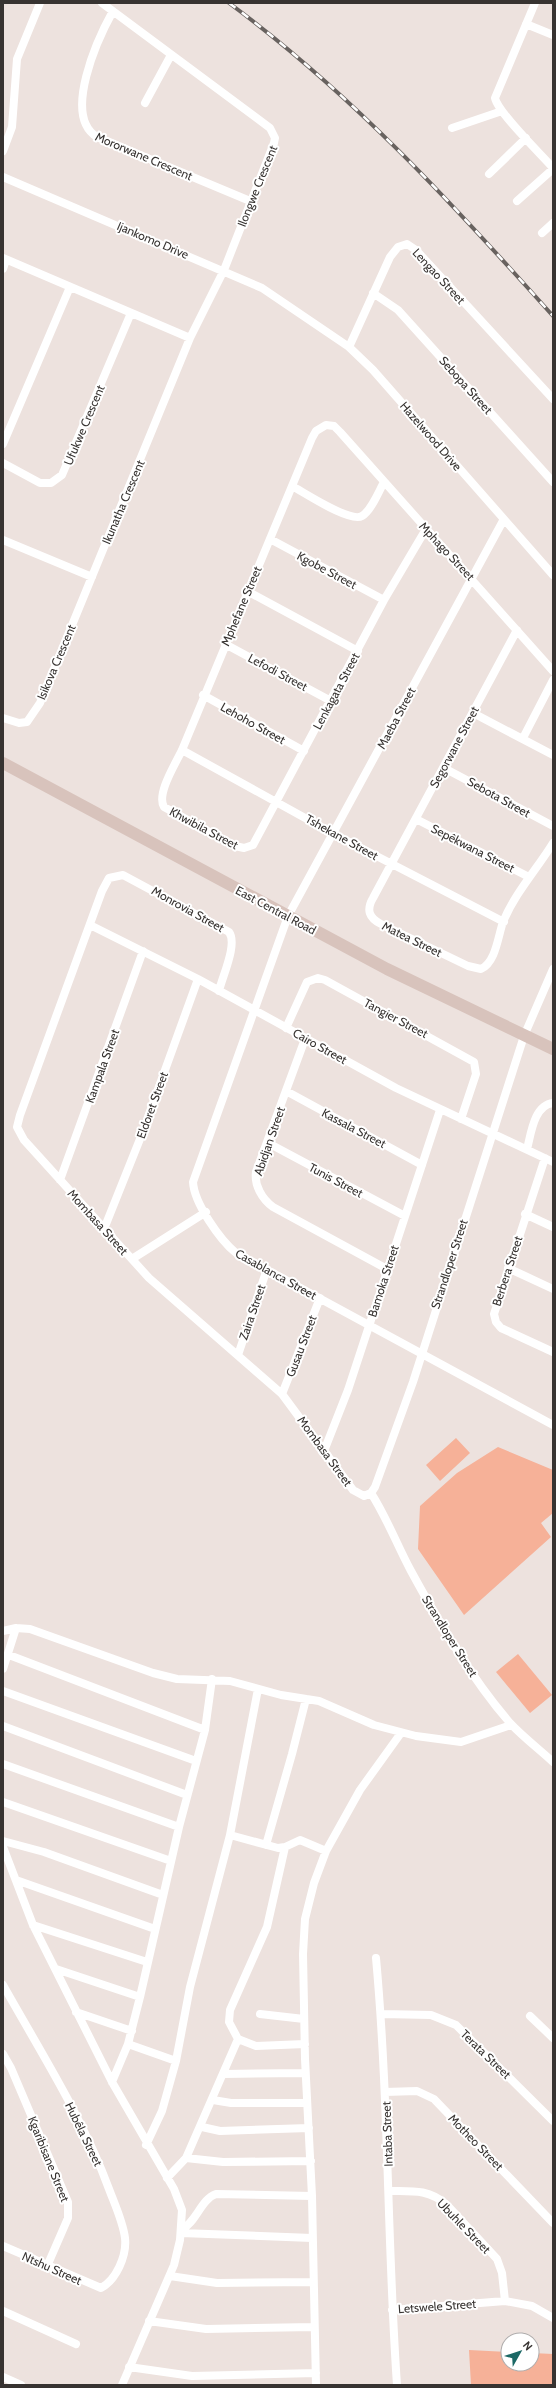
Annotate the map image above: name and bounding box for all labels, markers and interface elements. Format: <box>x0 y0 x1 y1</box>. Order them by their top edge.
street label: Mororwane Crescent <box>93 129 195 183</box>
street label: Ilongwe Crescent <box>234 143 280 229</box>
street label: Ijankomo Drive <box>115 218 191 262</box>
street label: Lengao Street <box>409 245 469 307</box>
street label: Sebopa Street <box>436 353 496 417</box>
street label: Ufukwe Crescent <box>60 383 108 467</box>
street label: Hazelwood Drive <box>397 398 465 474</box>
street label: Ikunatha Crescent <box>98 458 148 546</box>
street label: Mphago Street <box>416 519 478 583</box>
street label: Kgobe Street <box>295 548 359 592</box>
street label: Mphefane Street <box>217 564 265 648</box>
street label: Isikova Crescent <box>33 622 79 702</box>
street label: Lefodi Street <box>246 650 310 694</box>
street label: Lenkagata Street <box>309 650 363 732</box>
street label: Maeba Street <box>374 685 418 751</box>
street label: Lehoho Street <box>218 699 288 747</box>
street label: Segorwane Street <box>426 704 482 790</box>
street label: Sebota Street <box>465 774 533 820</box>
street label: Khwibila Street <box>167 804 241 852</box>
street label: Tshekane Street <box>303 811 381 863</box>
street label: Sepêkwana Street <box>429 820 517 876</box>
street label: East Central Road <box>233 882 319 938</box>
street label: Monrovia Street <box>149 883 227 935</box>
street label: Matea Street <box>380 918 444 960</box>
street label: Tangier Street <box>361 995 431 1041</box>
street label: Cairo Street <box>290 1025 350 1067</box>
street label: Kampala Street <box>82 1027 122 1105</box>
street label: Eldoret Street <box>133 1070 171 1140</box>
street label: Abidjan Street <box>250 1105 288 1177</box>
street label: Kassala Street <box>319 1105 389 1151</box>
street label: Tunis Street <box>306 1159 366 1201</box>
street label: Mombasa Street <box>65 1186 131 1258</box>
street label: Strandloper Street <box>427 1217 471 1311</box>
street label: Berbera Street <box>489 1234 525 1308</box>
street label: Bamoka Street <box>364 1243 402 1319</box>
street label: Casablanca Street <box>233 1245 319 1303</box>
street label: Zaira Street <box>236 1282 268 1342</box>
street label: Gusau Street <box>282 1313 320 1379</box>
street label: Mombasa Street <box>294 1413 356 1489</box>
street label: Strandloper Street <box>419 1592 481 1680</box>
street label: Terata Street <box>458 2026 514 2082</box>
street label: Hubêla Street <box>62 2099 106 2169</box>
street label: Intaba Street <box>378 2101 396 2167</box>
street label: Motheo Street <box>445 2111 507 2173</box>
street label: Kgaribisane Street <box>25 2114 73 2204</box>
street label: Ubuhle Street <box>434 2195 494 2257</box>
street label: Ntshu Street <box>20 2248 84 2288</box>
street label: Letswele Street <box>397 2296 477 2316</box>
north arrow <box>500 2332 540 2372</box>
text: N <box>520 2338 536 2353</box>

